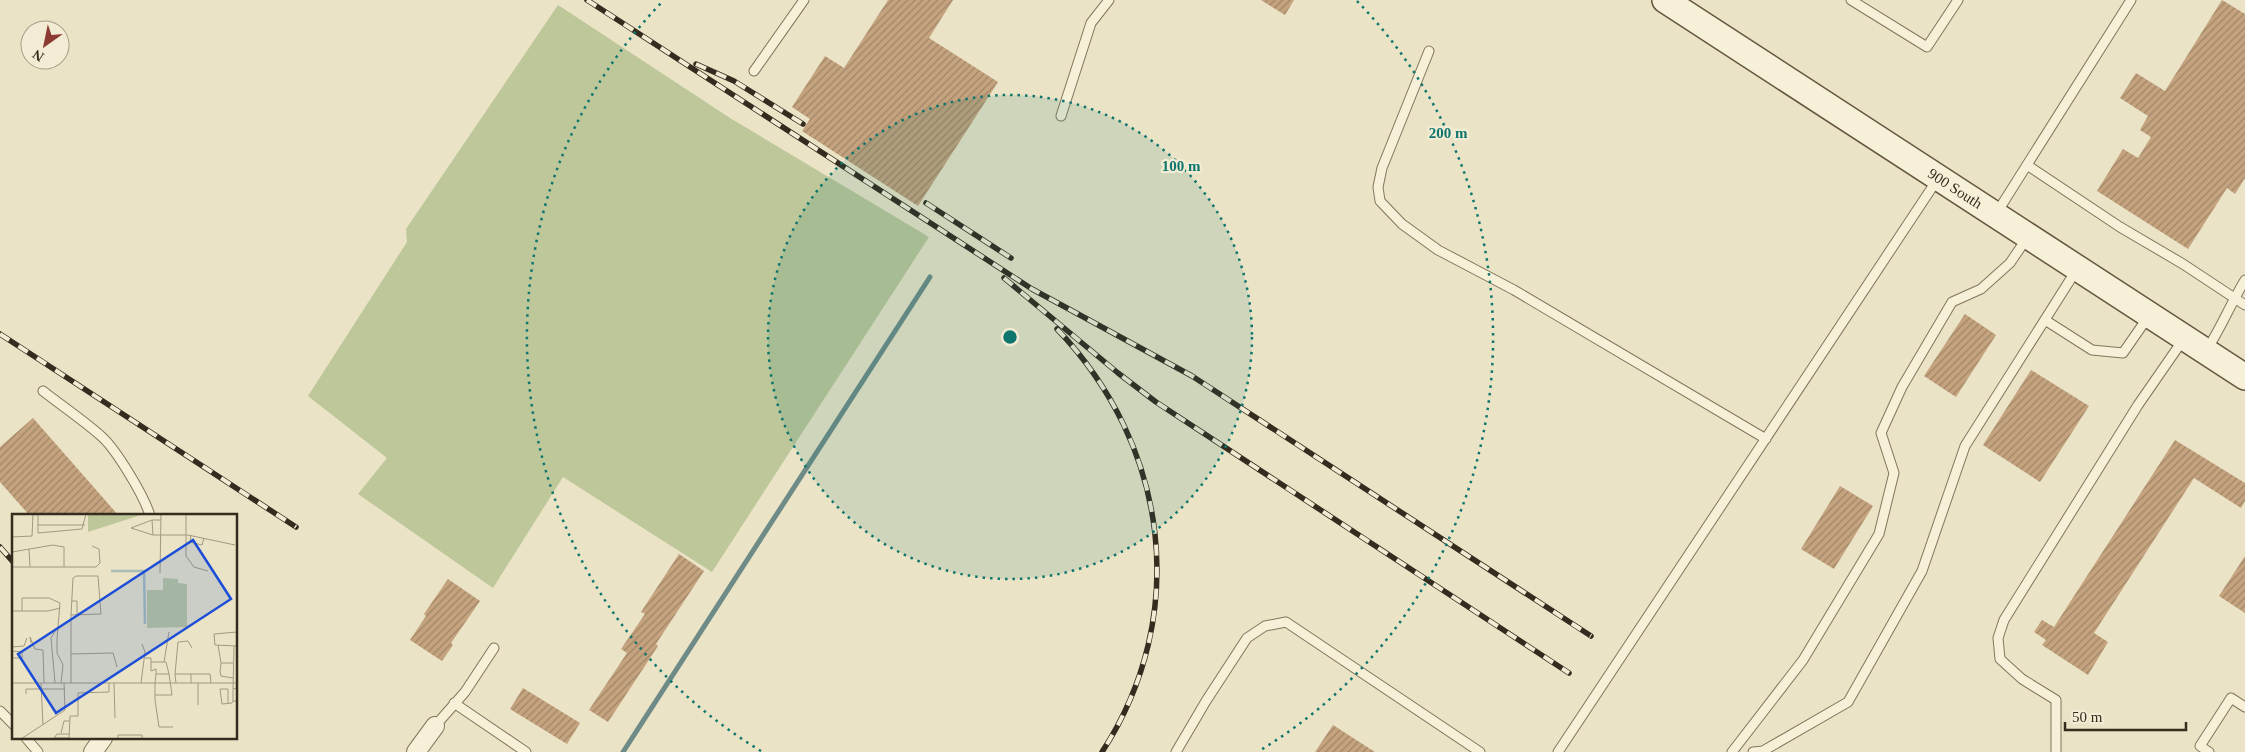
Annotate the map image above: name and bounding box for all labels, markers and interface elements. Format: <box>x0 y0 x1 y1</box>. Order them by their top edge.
north arrow <box>20 20 70 70</box>
text: N <box>30 46 47 65</box>
text: 200 m <box>1429 125 1468 141</box>
text: 100 m <box>1162 158 1201 174</box>
street label: 900 South <box>1925 165 1986 212</box>
centre of rings <box>1001 328 1019 346</box>
inset map <box>12 514 238 740</box>
scale bar <box>2065 700 2186 732</box>
text: 50 m <box>2072 709 2103 725</box>

